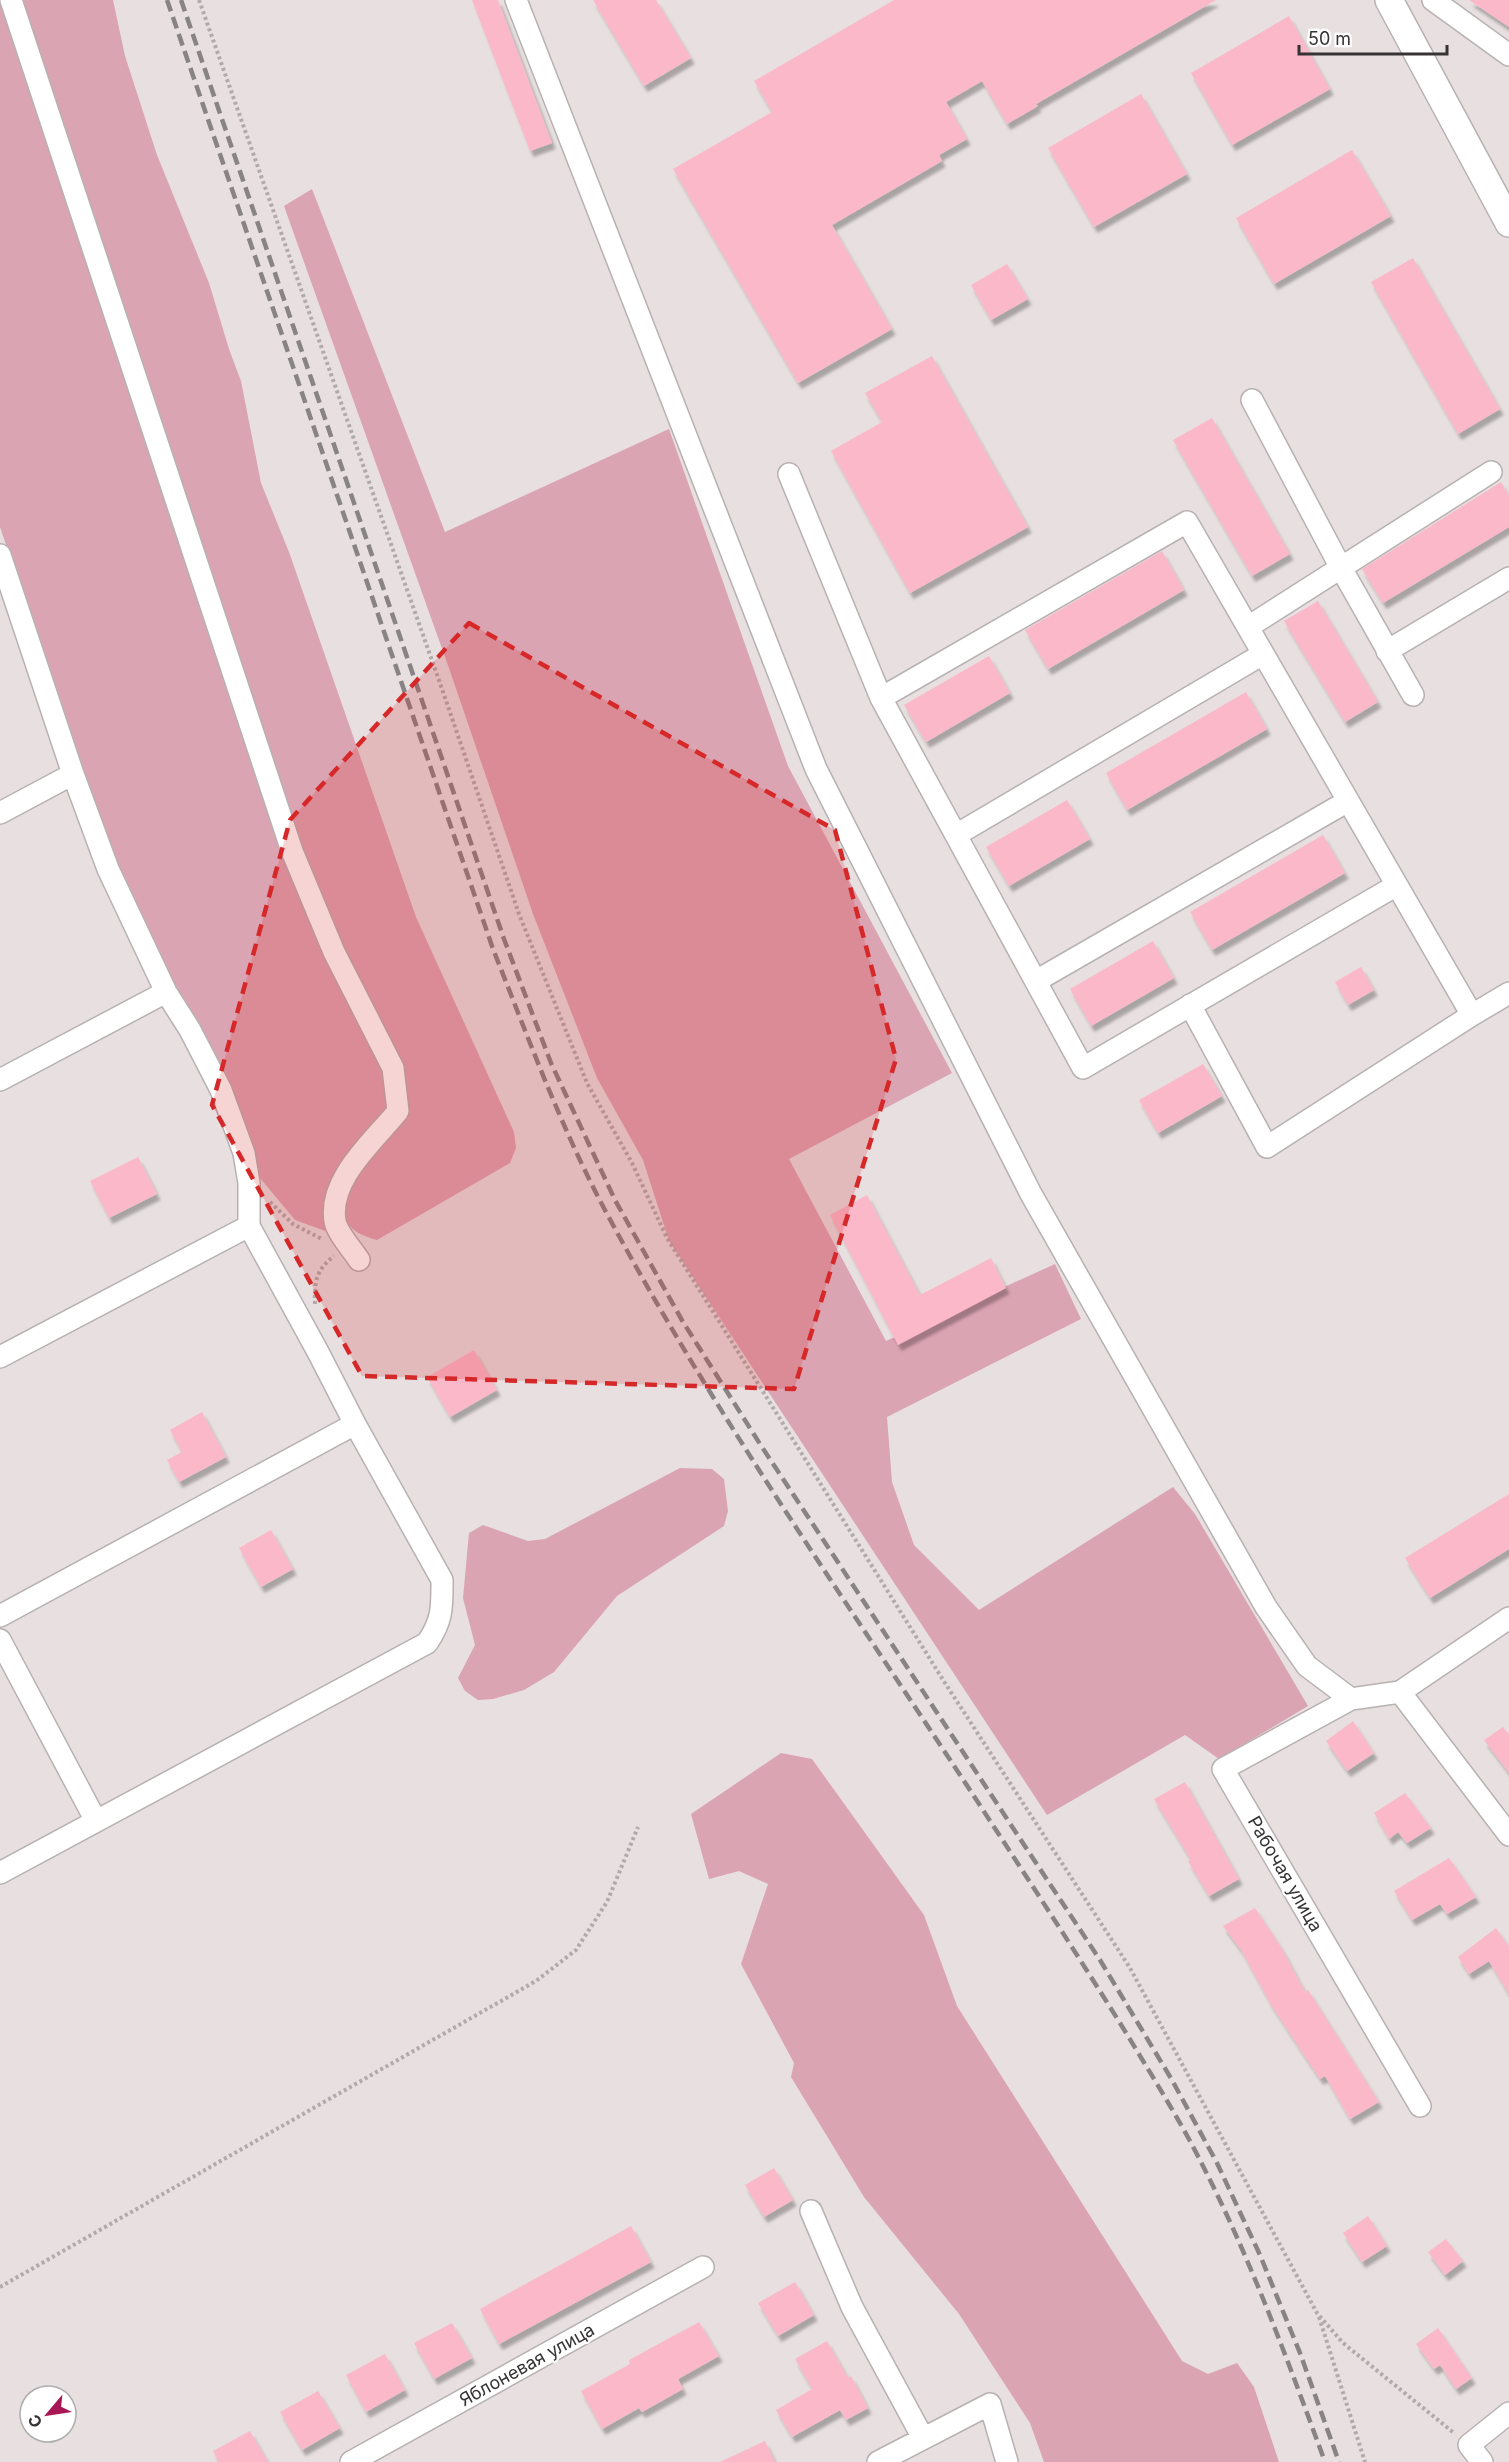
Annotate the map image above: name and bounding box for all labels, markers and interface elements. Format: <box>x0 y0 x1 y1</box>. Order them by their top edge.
scale bar <box>1299 18 1448 56</box>
text: 50 m <box>1308 28 1351 49</box>
street label: Рабочая улица <box>1244 1812 1327 1935</box>
street label: Яблоневая улица <box>456 2319 598 2410</box>
north arrow <box>18 2384 78 2444</box>
text: С <box>23 2411 46 2431</box>

